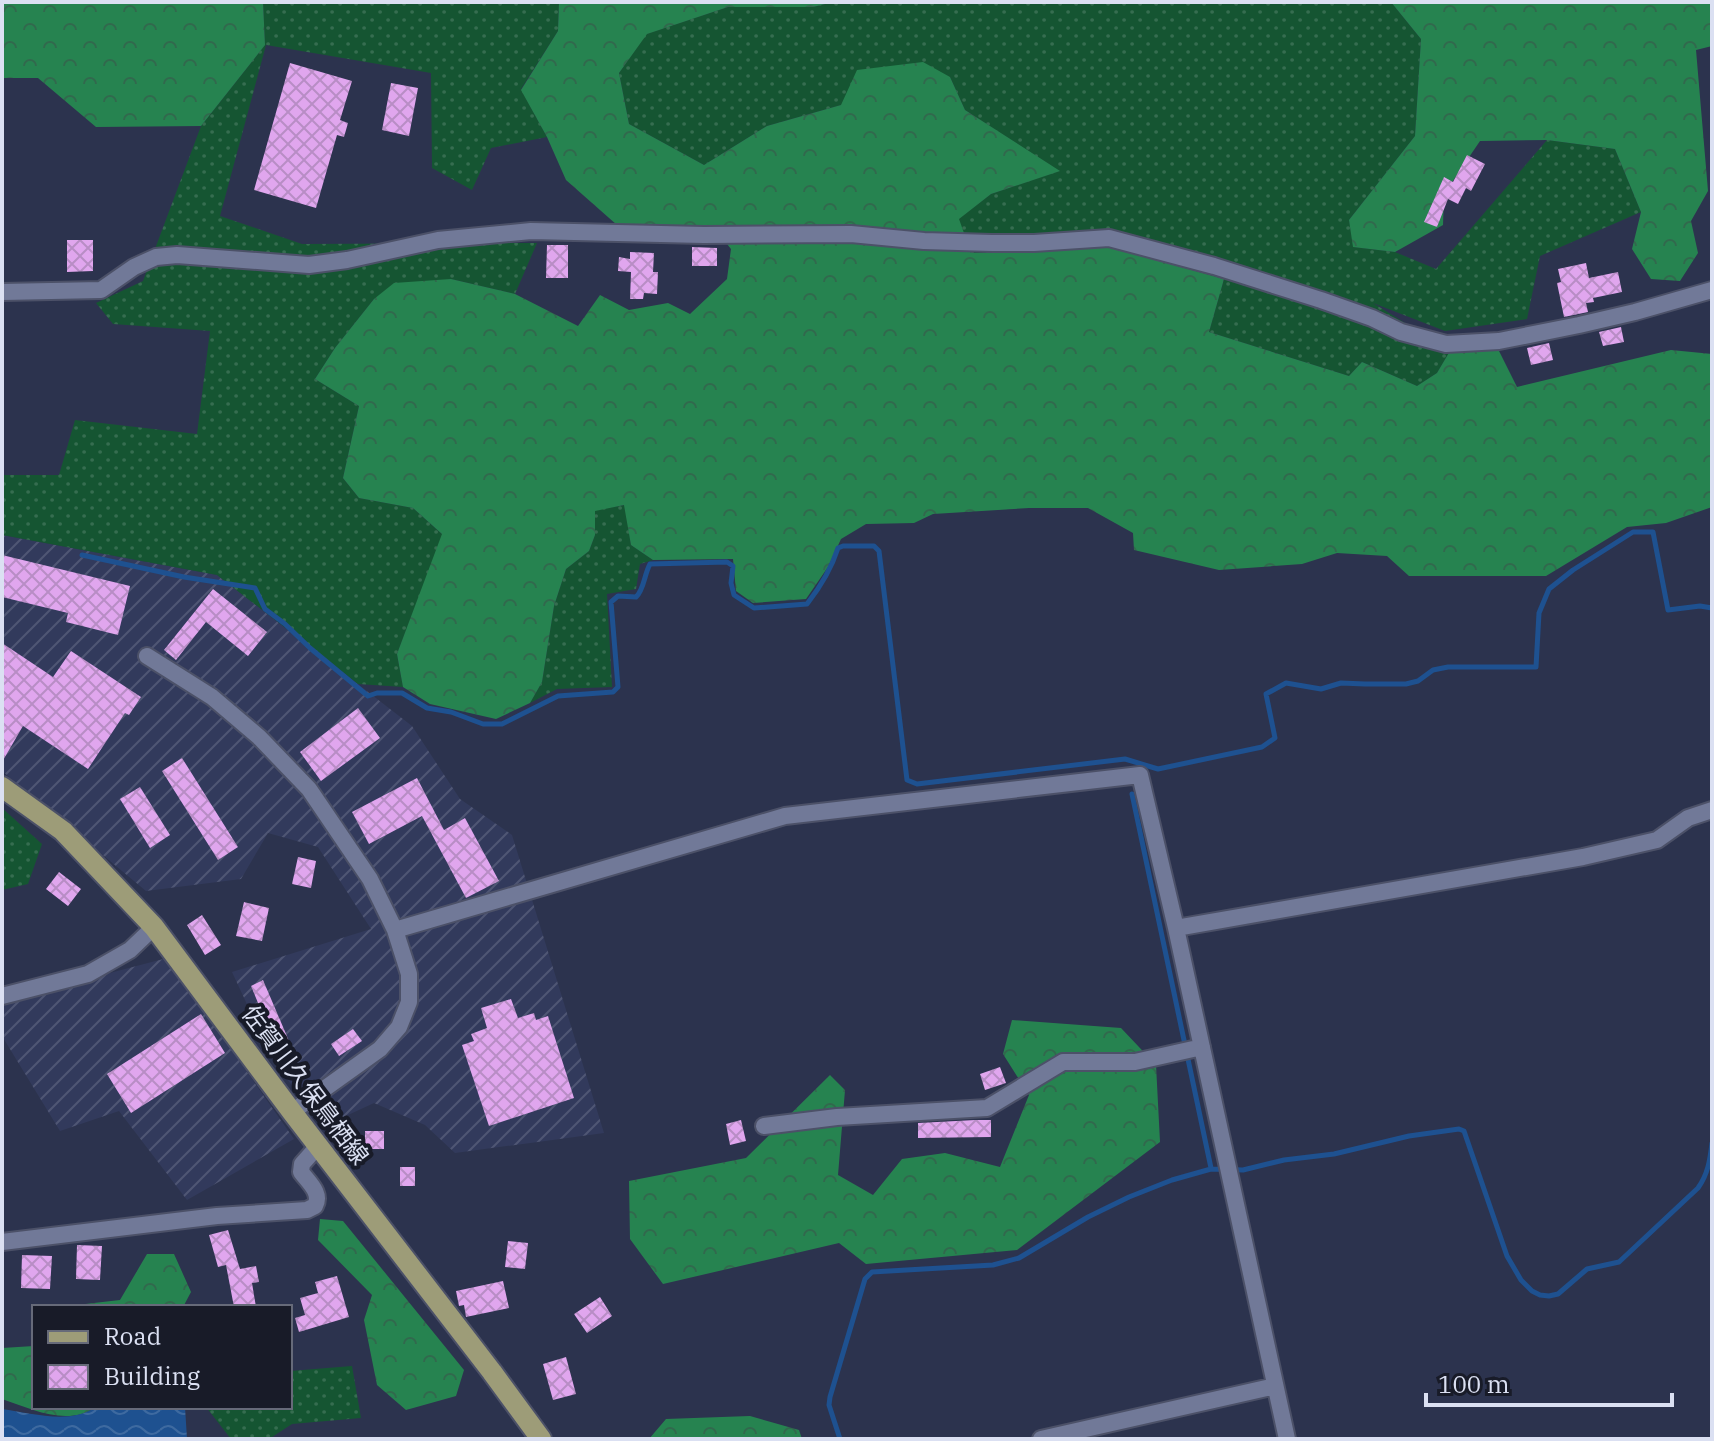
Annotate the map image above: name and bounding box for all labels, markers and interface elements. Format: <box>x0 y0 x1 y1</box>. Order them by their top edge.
street label: 佐賀川久保鳥栖線 <box>235 998 376 1171</box>
legend <box>32 1305 292 1409</box>
text: Road <box>104 1320 161 1352</box>
scale bar <box>1426 1357 1672 1407</box>
text: Building <box>104 1360 200 1392</box>
text: 100 m <box>1438 1368 1510 1400</box>

